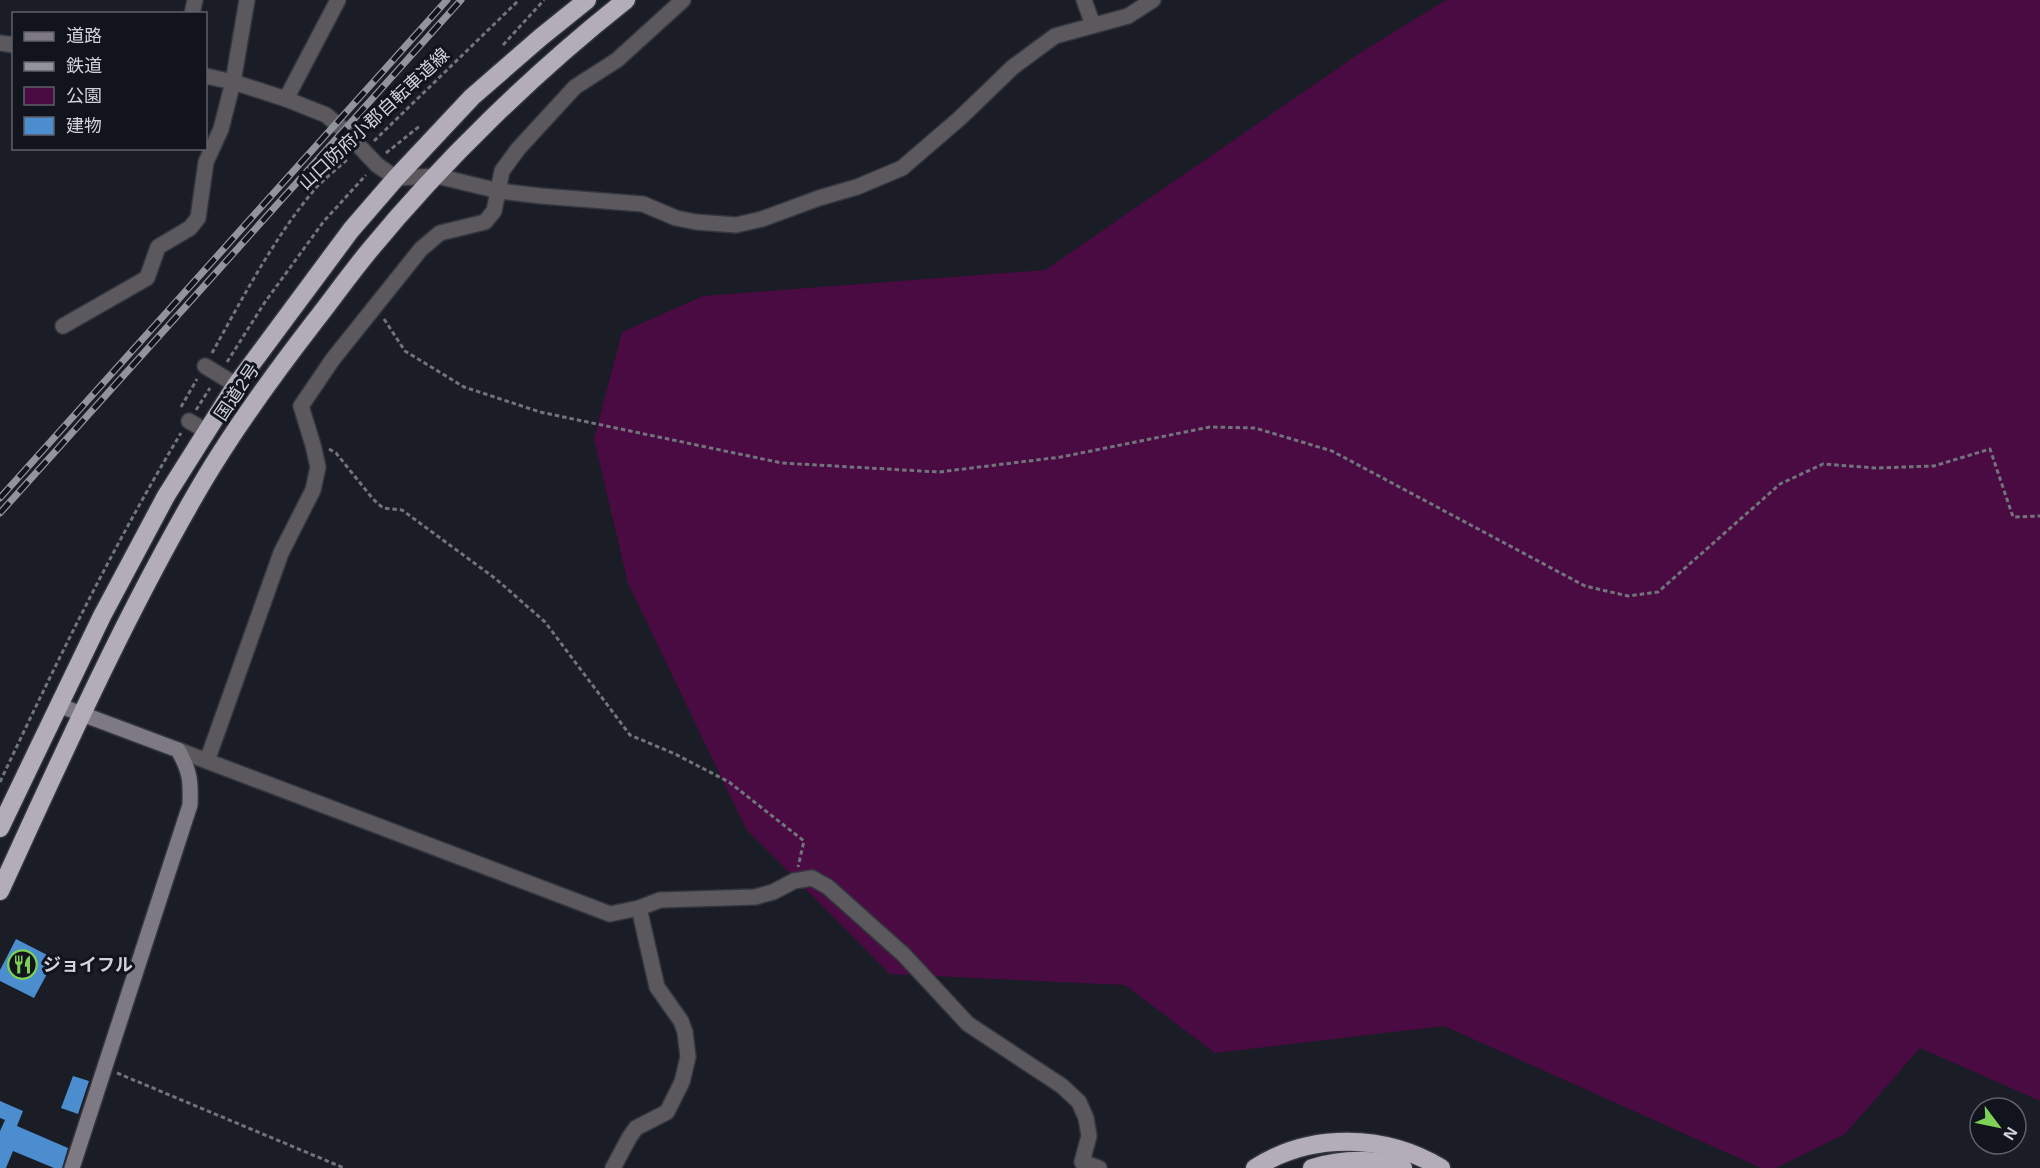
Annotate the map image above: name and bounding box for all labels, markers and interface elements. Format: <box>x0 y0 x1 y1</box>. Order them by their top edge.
legend <box>12 12 207 150</box>
text: 道路 <box>66 26 102 46</box>
street label: 山口防府小郡自転車道線 <box>295 44 453 194</box>
text: 鉄道 <box>66 56 102 76</box>
text: 公園 <box>66 86 102 106</box>
text: 建物 <box>66 116 102 136</box>
street label: 国道2号 <box>211 360 263 424</box>
restaurant icon: ジョイフル <box>6 949 38 981</box>
place label: ジョイフル <box>43 955 133 975</box>
north arrow <box>1968 1096 2028 1156</box>
text: N <box>2000 1124 2021 1143</box>

